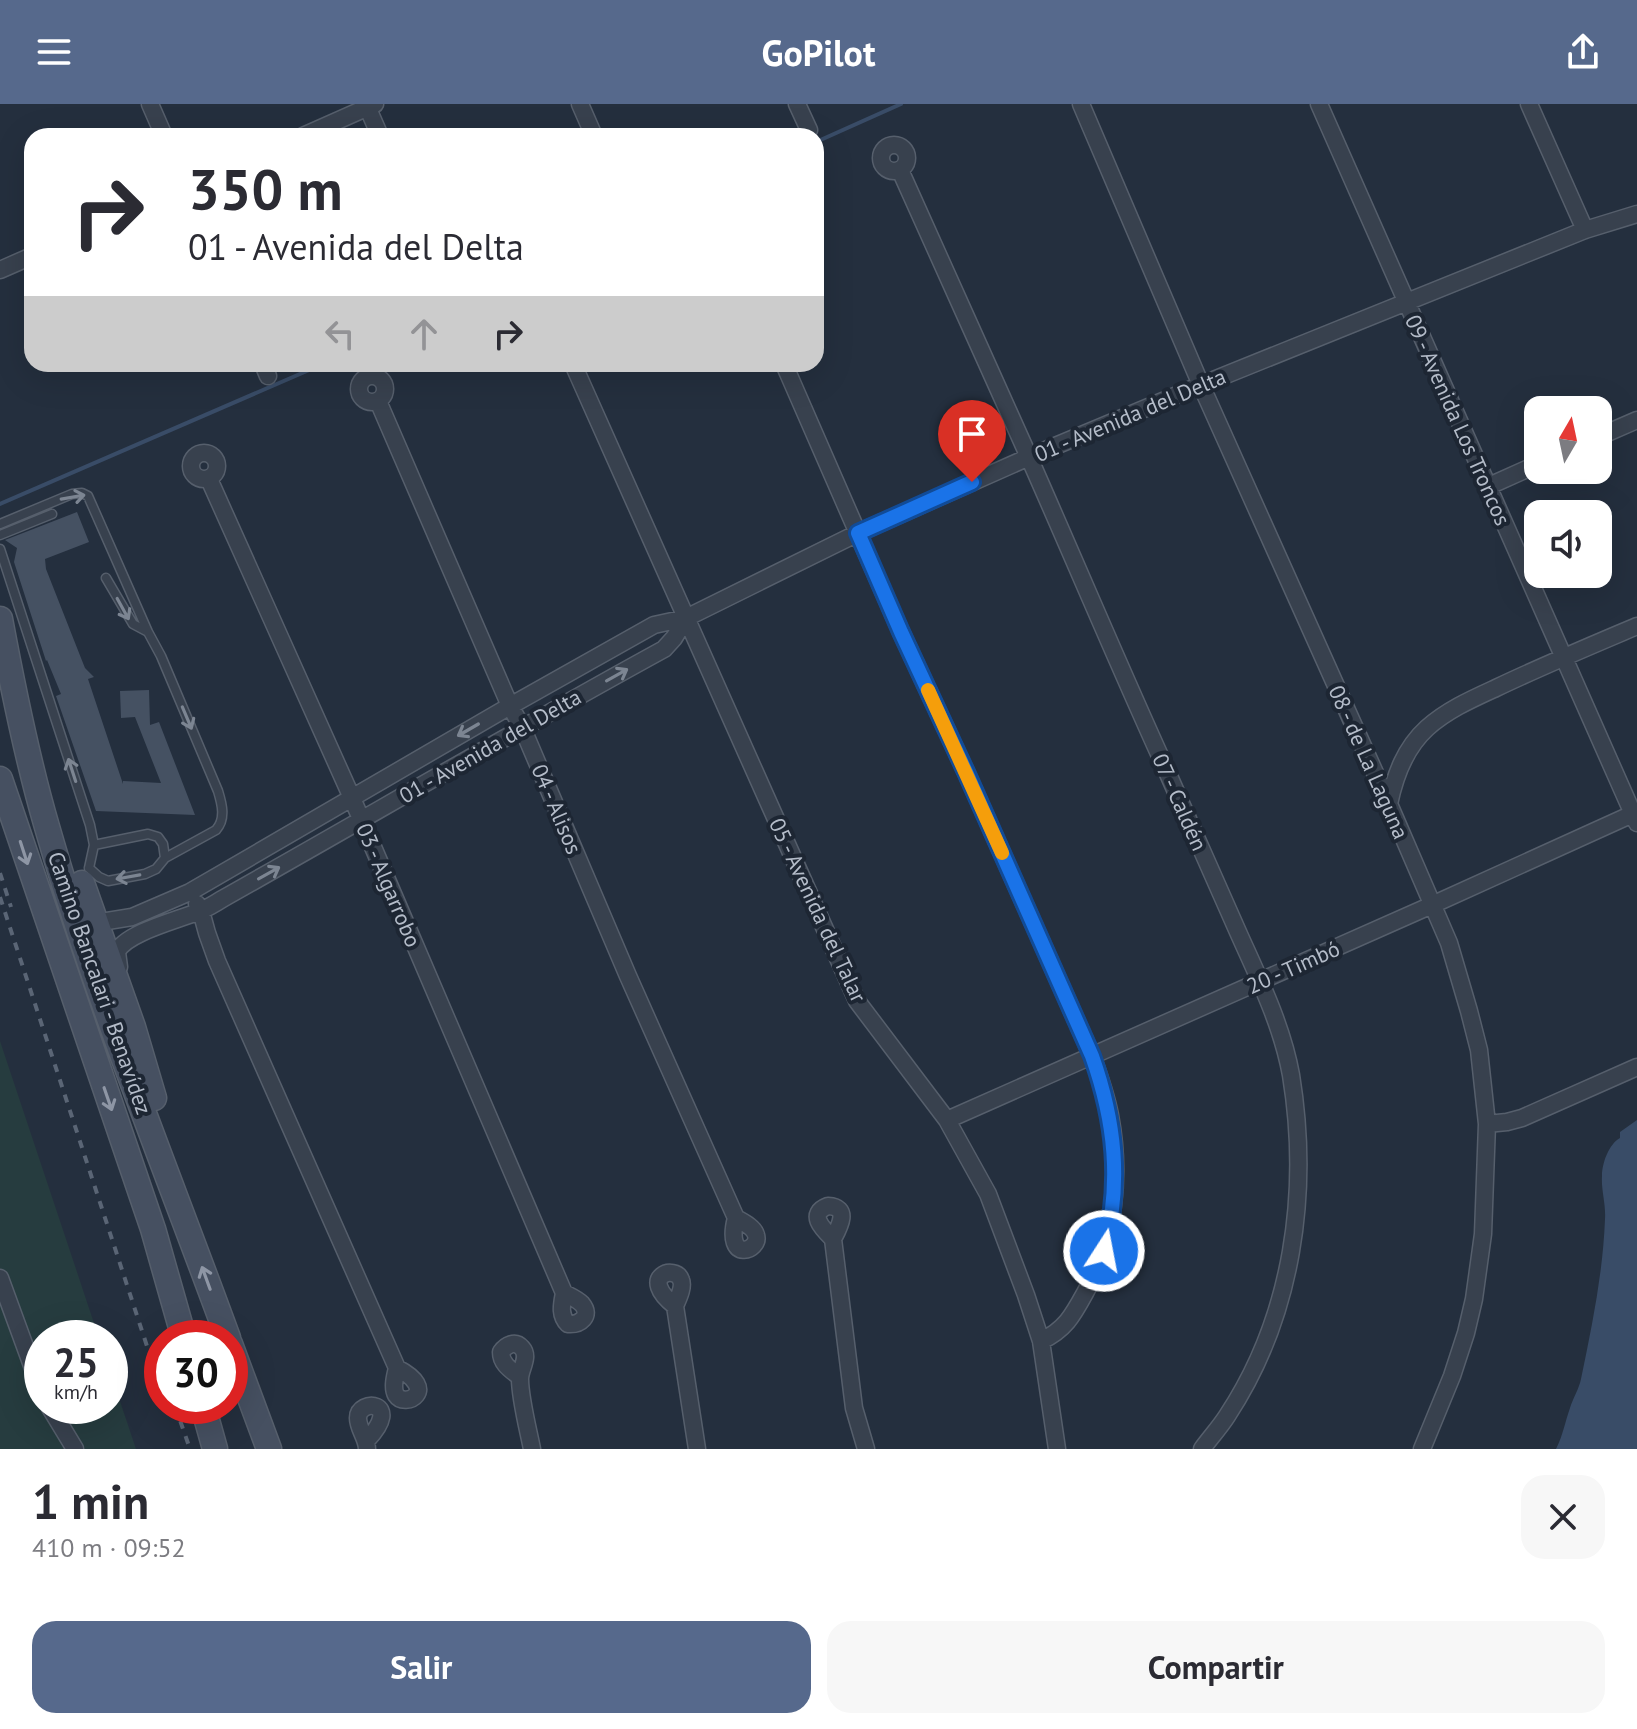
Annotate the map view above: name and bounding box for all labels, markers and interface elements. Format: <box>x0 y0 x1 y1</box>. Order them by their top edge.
text: GoPilot <box>761 29 876 76</box>
icon: menu <box>32 30 76 74</box>
icon: share <box>1561 30 1605 74</box>
text: 350 m <box>188 153 343 225</box>
icon: right <box>56 160 160 264</box>
text: 01 - Avenida del Delta <box>188 223 524 270</box>
street label: 09 - Avenida Los Troncos <box>1399 310 1517 530</box>
icon: left <box>318 312 362 356</box>
icon: ahead <box>402 312 446 356</box>
icon: right <box>486 312 530 356</box>
street label: 01 - Avenida del Delta <box>1030 362 1230 468</box>
north arrow <box>1524 396 1612 484</box>
map controls <box>1524 396 1612 588</box>
pin <box>938 400 1006 482</box>
icon: arrive <box>950 412 994 456</box>
one-way arrow <box>59 489 85 504</box>
button: sound <box>1524 500 1612 588</box>
one-way arrow <box>116 596 131 620</box>
one-way arrow <box>605 666 628 682</box>
street label: 08 - de La Laguna <box>1323 681 1415 843</box>
street label: 01 - Avenida del Delta <box>394 683 586 809</box>
one-way arrow <box>181 705 196 730</box>
one-way arrow <box>457 722 480 738</box>
street label: 07 - Caldén <box>1146 749 1214 855</box>
one-way arrow <box>63 758 78 783</box>
street label: 04 - Alisos <box>526 760 588 858</box>
street label: 05 - Avenida del Talar <box>763 814 873 1007</box>
street label: 03 - Algarrobo <box>350 819 428 951</box>
one-way arrow <box>18 840 33 865</box>
street label: Camino Bancalari - Benavídez <box>42 848 158 1118</box>
one-way arrow <box>257 864 281 880</box>
one-way arrow <box>116 871 141 886</box>
street label: 20 - Timbó <box>1242 934 1344 1000</box>
one-way arrow <box>102 1086 117 1111</box>
position arrow <box>1062 1209 1146 1293</box>
one-way arrow <box>198 1266 212 1290</box>
speed limit sign: 30 <box>144 1320 248 1424</box>
text: 25 <box>53 1336 99 1388</box>
text: km/h <box>54 1379 98 1405</box>
text: 1 min <box>32 1470 149 1532</box>
button: close <box>1521 1475 1605 1559</box>
text: 410 m · 09:52 <box>32 1531 186 1564</box>
button: Salir <box>32 1621 811 1713</box>
button: Compartir <box>827 1621 1605 1713</box>

